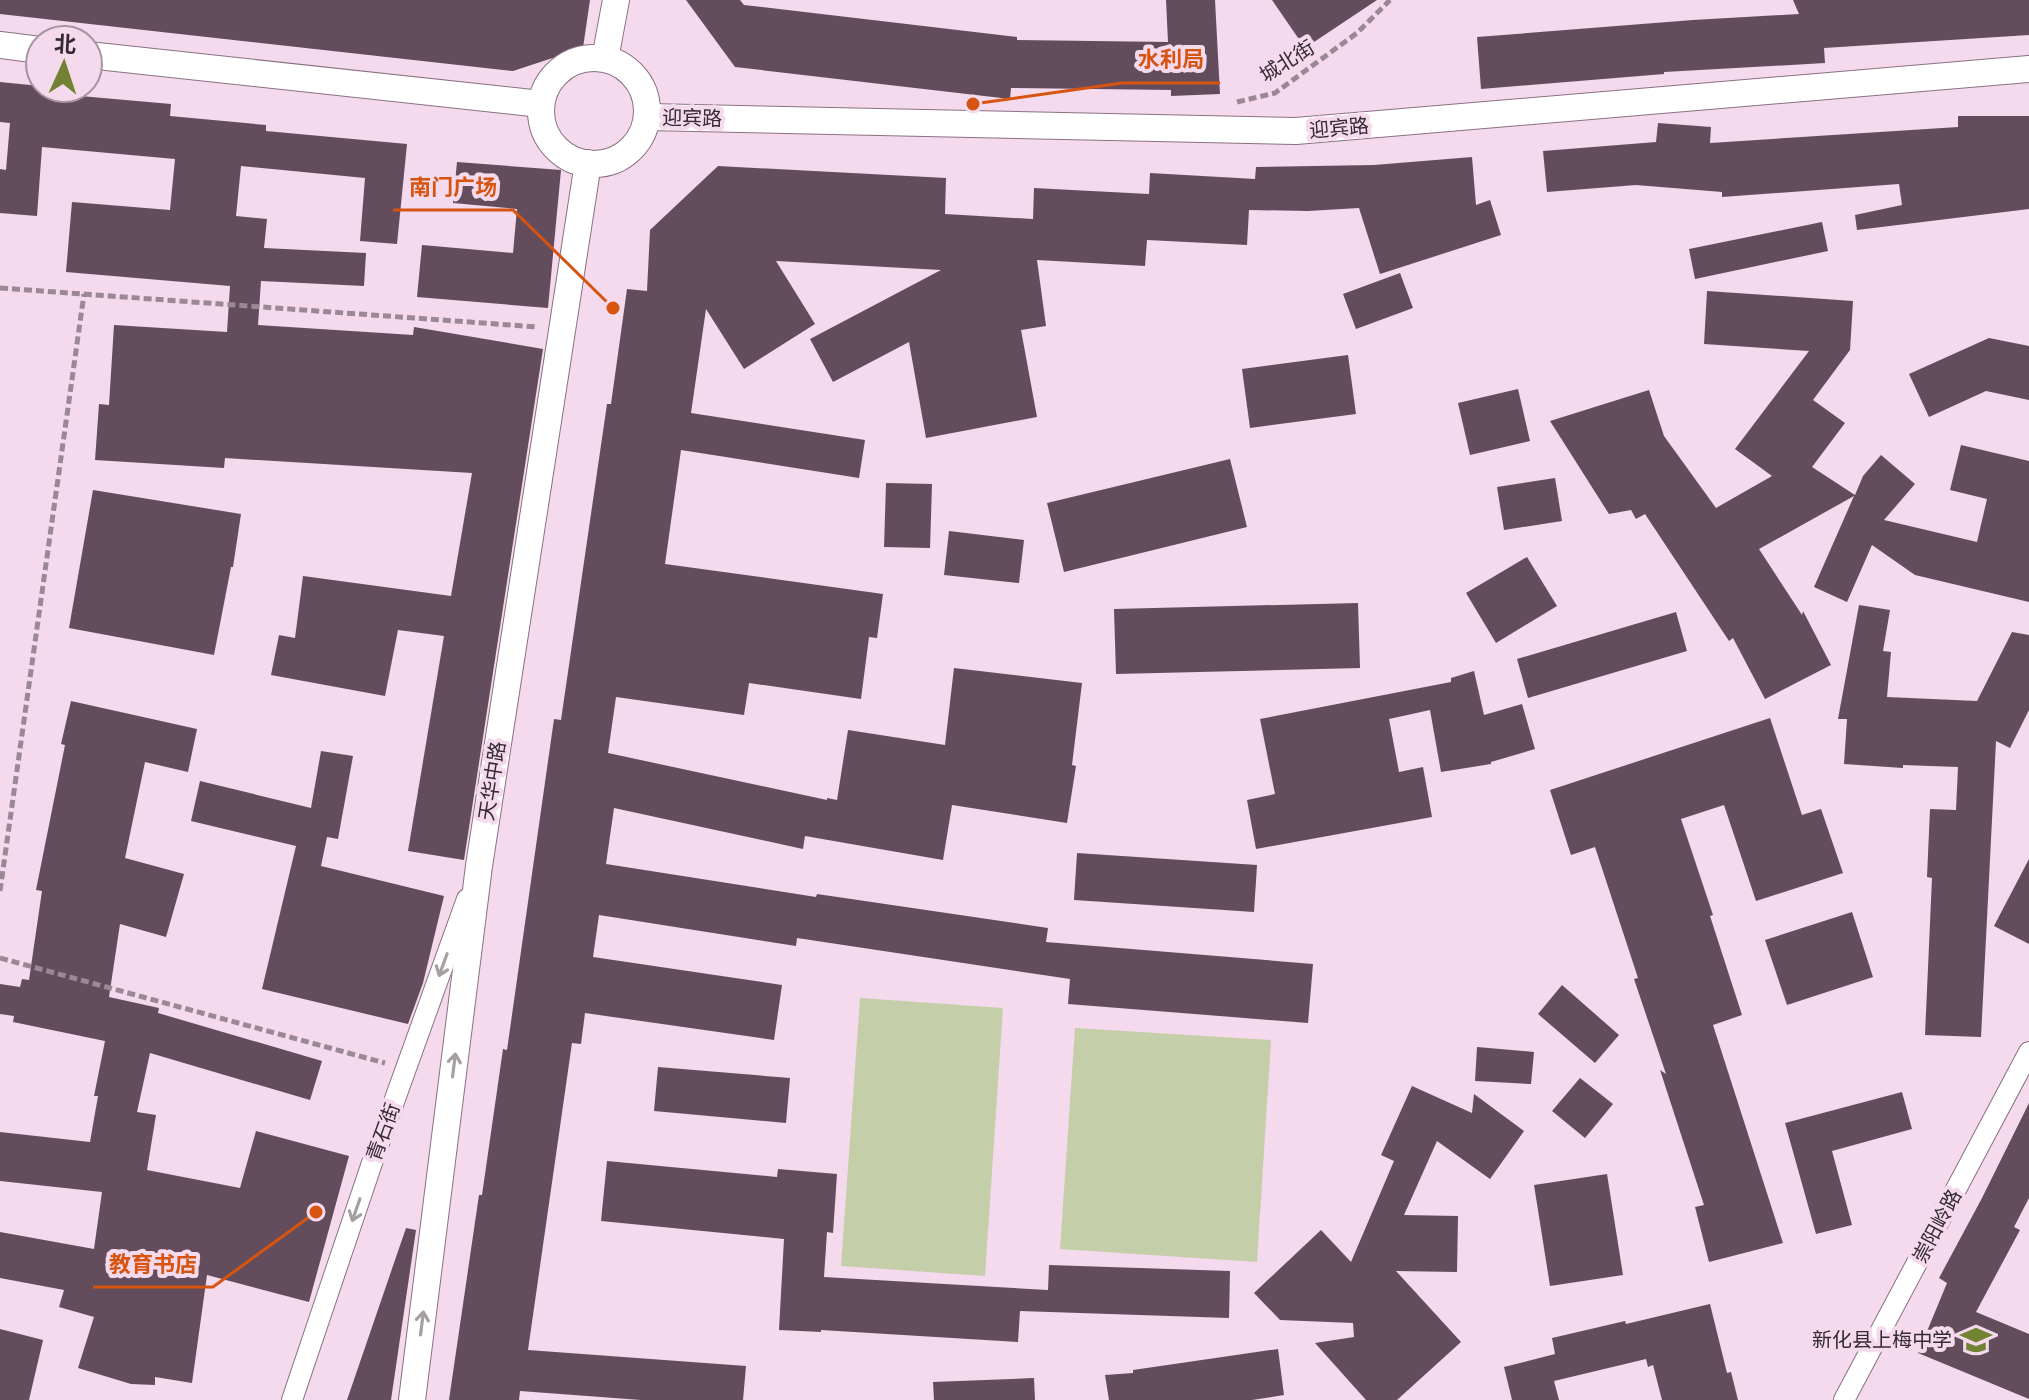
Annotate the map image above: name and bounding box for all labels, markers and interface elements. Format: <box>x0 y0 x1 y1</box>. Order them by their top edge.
north arrow <box>24 24 104 104</box>
text: 北 <box>53 30 77 59</box>
street label: 城北街 <box>1255 35 1319 87</box>
callout: 水利局 <box>1122 37 1220 83</box>
text: 水利局 <box>1138 46 1204 73</box>
street label: 迎宾路 <box>662 105 722 131</box>
street label: 迎宾路 <box>1308 113 1370 143</box>
callout: 南门广场 <box>393 164 513 210</box>
text: 南门广场 <box>409 174 497 201</box>
street label: 天华中路 <box>474 740 510 822</box>
one-way arrow <box>435 952 450 977</box>
one-way arrow <box>447 1052 462 1078</box>
street label: 青石街 <box>361 1100 405 1164</box>
street label: 崇阳岭路 <box>1908 1185 1966 1267</box>
one-way arrow <box>347 1197 362 1222</box>
callout: 教育书店 <box>93 1241 213 1287</box>
text: 教育书店 <box>109 1251 197 1278</box>
one-way arrow <box>415 1310 430 1336</box>
school or university icon: 新化县上梅中学 <box>1959 1323 1993 1357</box>
place label: 新化县上梅中学 <box>1812 1328 1952 1352</box>

